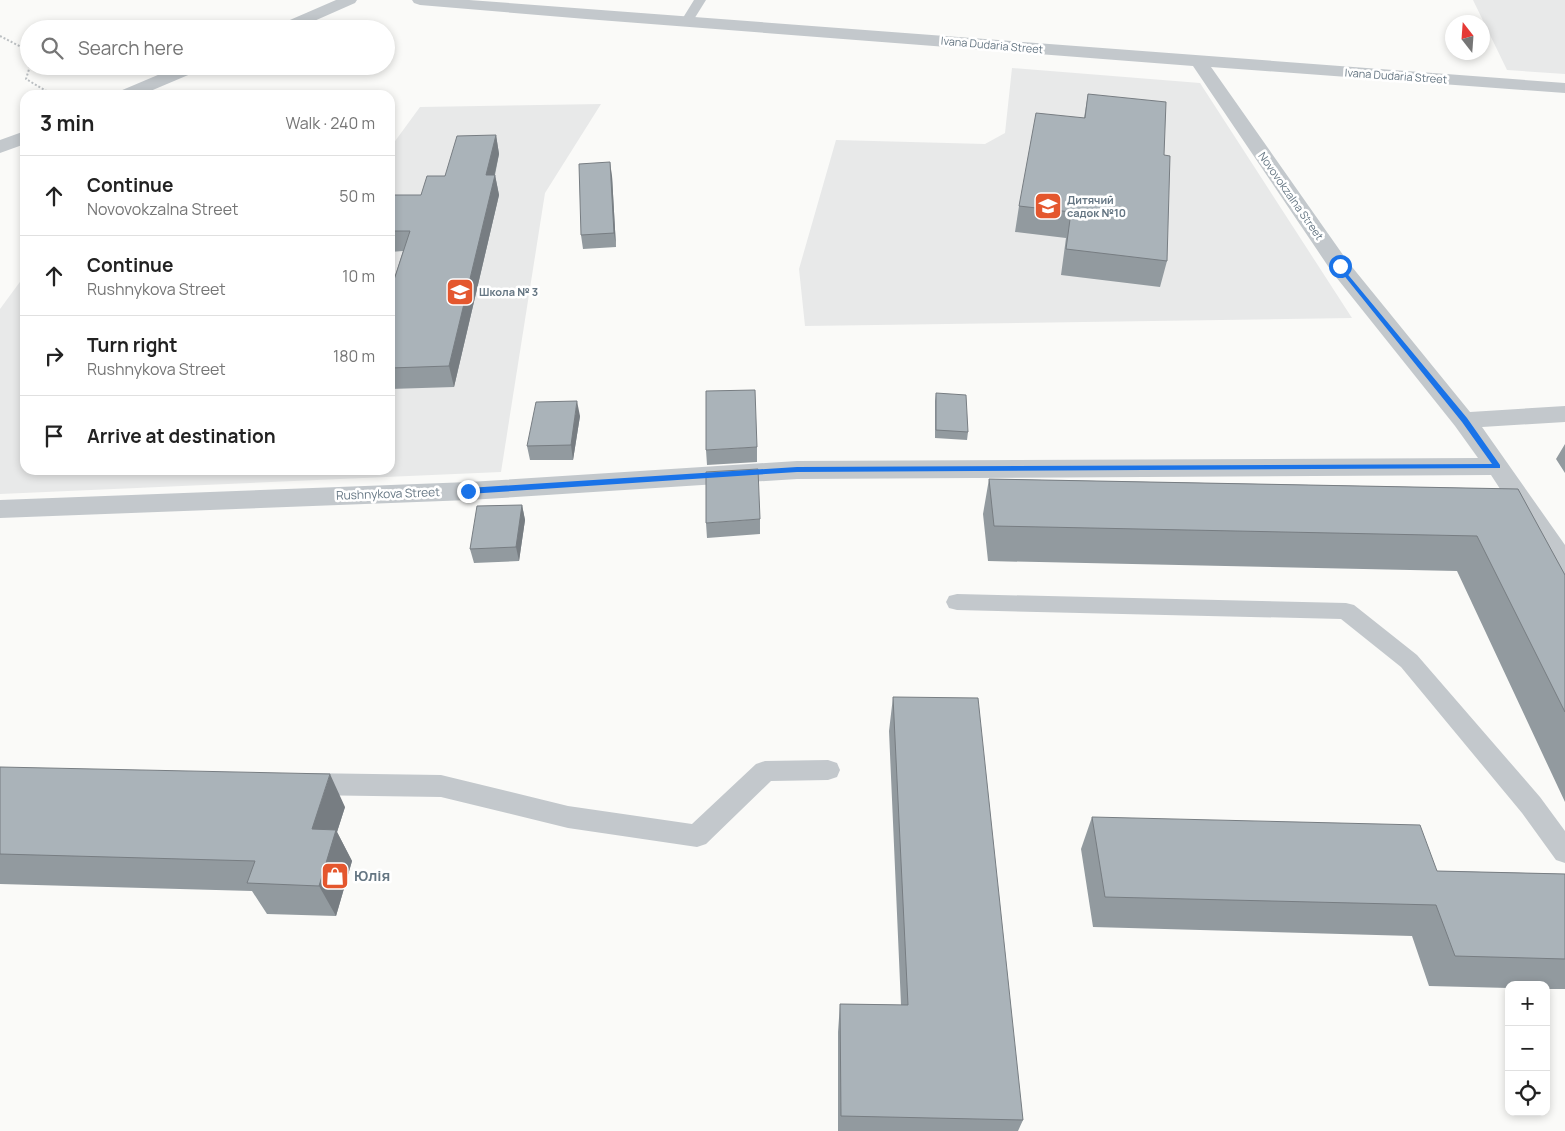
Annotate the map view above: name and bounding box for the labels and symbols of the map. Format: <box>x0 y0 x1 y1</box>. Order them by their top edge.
north arrow <box>1445 15 1490 60</box>
street label: Ivana Dudaria Street <box>940 33 1044 56</box>
street label: Ivana Dudaria Street <box>1344 64 1448 87</box>
street label: Novovokzalna Street <box>1255 149 1327 243</box>
school or university icon: Дитячий садок №10 <box>1033 191 1063 221</box>
place label: Дитячий садок №10 <box>1067 192 1126 220</box>
route start <box>1329 255 1352 278</box>
school or university icon: Школа № 3 <box>445 277 475 307</box>
place label: Школа № 3 <box>479 284 538 299</box>
route end <box>457 480 480 503</box>
street label: Rushnykova Street <box>336 483 440 504</box>
shop icon: Юлія <box>320 861 350 891</box>
place label: Юлія <box>354 865 390 886</box>

